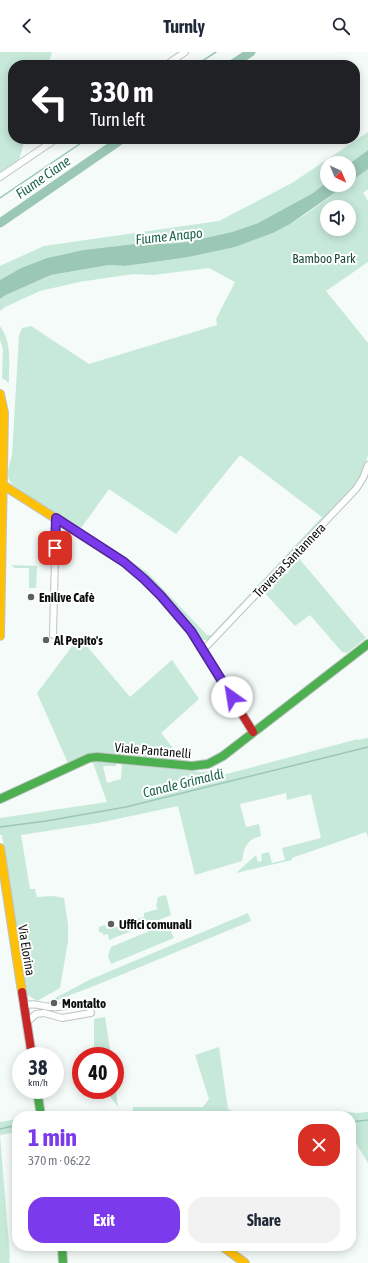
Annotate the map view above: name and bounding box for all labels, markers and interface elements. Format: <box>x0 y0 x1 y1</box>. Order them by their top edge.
icon: back <box>16 15 38 37</box>
icon: search <box>330 15 352 37</box>
text: Turnly <box>163 16 205 37</box>
icon: left <box>24 76 76 128</box>
text: 330 m <box>90 76 153 108</box>
text: Turn left <box>90 109 145 130</box>
water label: Fiume Ciane <box>13 152 73 202</box>
north arrow <box>320 156 356 192</box>
map controls <box>320 156 356 236</box>
button: sound <box>320 200 356 236</box>
water label: Fiume Anapo <box>135 224 204 247</box>
park label: Bamboo Park <box>292 251 356 266</box>
street label: Traversa Santannera <box>250 520 329 601</box>
pin <box>38 531 72 565</box>
icon: arrive <box>44 537 66 559</box>
place label: Enilive Cafè <box>39 590 95 605</box>
marker: Enilive Cafè <box>26 592 36 602</box>
place label: Al Pepito's <box>53 633 103 648</box>
marker: Al Pepito's <box>41 635 51 645</box>
position arrow <box>211 676 253 718</box>
street label: Viale Pantanelli <box>114 740 192 761</box>
water label: Canale Grimaldi <box>141 765 225 801</box>
place label: Uffici comunali <box>119 917 192 932</box>
marker: Uffici comunali <box>106 919 116 929</box>
street label: Via Elorina <box>15 924 38 977</box>
place label: Montalto <box>62 996 106 1011</box>
marker: Montalto <box>49 998 59 1008</box>
speed limit sign: 40 <box>72 1047 124 1099</box>
text: 38 <box>29 1056 47 1079</box>
text: km/h <box>28 1077 48 1088</box>
text: 1 min <box>28 1124 77 1151</box>
button: close <box>298 1124 340 1166</box>
text: 370 m · 06:22 <box>28 1153 91 1168</box>
button: Exit <box>28 1197 180 1243</box>
button: Share <box>188 1197 340 1243</box>

